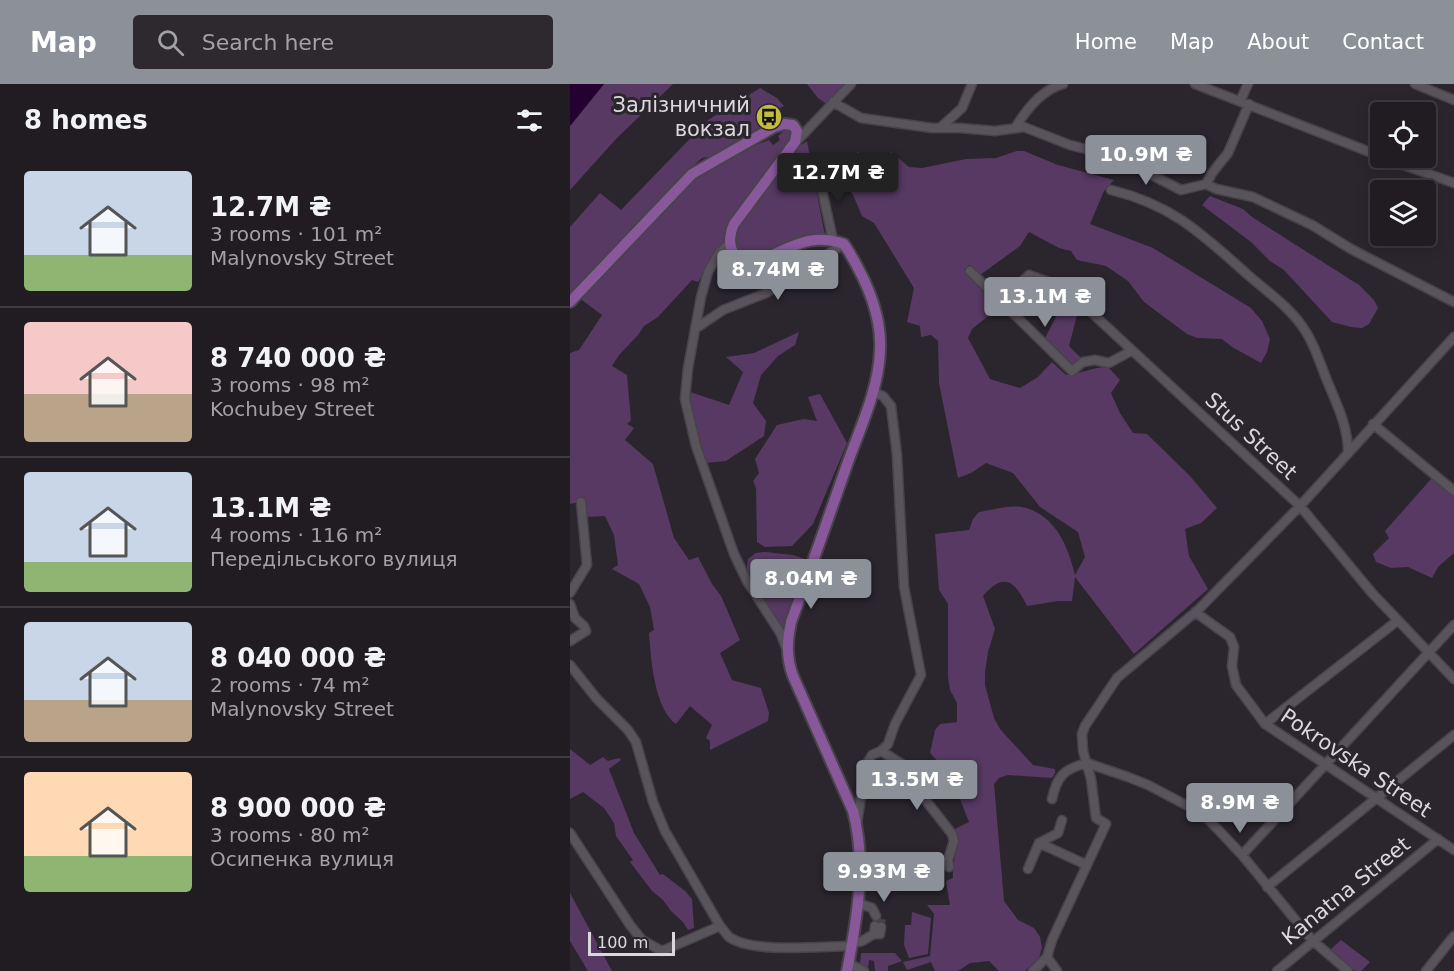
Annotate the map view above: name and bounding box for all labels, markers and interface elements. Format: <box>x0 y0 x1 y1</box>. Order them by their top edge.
search box <box>133 15 553 69</box>
text: Map <box>30 26 97 59</box>
icon: search <box>154 26 187 59</box>
text: Search here <box>202 30 334 55</box>
text: Home <box>1075 30 1137 54</box>
text: Map <box>1170 30 1214 54</box>
text: About <box>1247 30 1309 54</box>
text: Contact <box>1342 30 1424 54</box>
place label: Залізничний вокзал <box>612 93 750 141</box>
bus stop icon: Залізничний вокзал <box>754 102 784 132</box>
map controls <box>1370 102 1436 246</box>
button: locate <box>1370 102 1436 168</box>
icon: filters <box>513 104 546 137</box>
text: 8 homes <box>24 105 148 135</box>
pin: 10.9M ₴ <box>1091 135 1201 186</box>
text: 10.9M ₴ <box>1099 142 1193 166</box>
pin: 12.7M ₴ <box>783 153 893 204</box>
text: 12.7M ₴ <box>791 160 885 184</box>
button: layers <box>1370 180 1436 246</box>
text: 12.7M ₴ <box>210 192 331 222</box>
icon: home <box>72 195 144 267</box>
text: 3 rooms · 101 m² <box>210 222 382 246</box>
text: Malynovsky Street <box>210 246 394 270</box>
pin: 8.74M ₴ <box>723 250 833 301</box>
text: 8.74M ₴ <box>731 257 825 281</box>
pin: 13.1M ₴ <box>990 277 1100 328</box>
text: 13.1M ₴ <box>998 284 1092 308</box>
text: 8 740 000 ₴ <box>210 343 386 373</box>
icon: home <box>72 346 144 418</box>
text: 3 rooms · 98 m² <box>210 373 370 397</box>
street label: Stus Street <box>1200 388 1302 484</box>
text: Kochubey Street <box>210 397 375 421</box>
text: 13.1M ₴ <box>210 493 331 523</box>
icon: home <box>72 496 144 568</box>
text: 4 rooms · 116 m² <box>210 523 382 547</box>
text: Передільського вулиця <box>210 547 458 571</box>
pin: 8.04M ₴ <box>756 559 866 610</box>
text: 8.04M ₴ <box>764 566 858 590</box>
text: 8 040 000 ₴ <box>210 643 386 673</box>
icon: home <box>72 646 144 718</box>
text: 2 rooms · 74 m² <box>210 673 370 697</box>
text: Malynovsky Street <box>210 697 394 721</box>
street label: Pokrovska Street <box>1276 704 1436 822</box>
pin: 13.5M ₴ <box>862 760 972 811</box>
text: 13.5M ₴ <box>870 767 964 791</box>
pin: 8.9M ₴ <box>1191 783 1289 834</box>
text: 8.9M ₴ <box>1200 790 1280 814</box>
text: 8 900 000 ₴ <box>210 793 386 823</box>
icon: home <box>72 796 144 868</box>
text: 3 rooms · 80 m² <box>210 823 370 847</box>
street label: Kanatna Street <box>1277 832 1415 950</box>
text: Осипенка вулиця <box>210 847 394 871</box>
pin: 9.93M ₴ <box>829 852 939 903</box>
text: 9.93M ₴ <box>837 859 931 883</box>
scale bar <box>588 929 675 956</box>
text: 100 m <box>597 933 648 952</box>

